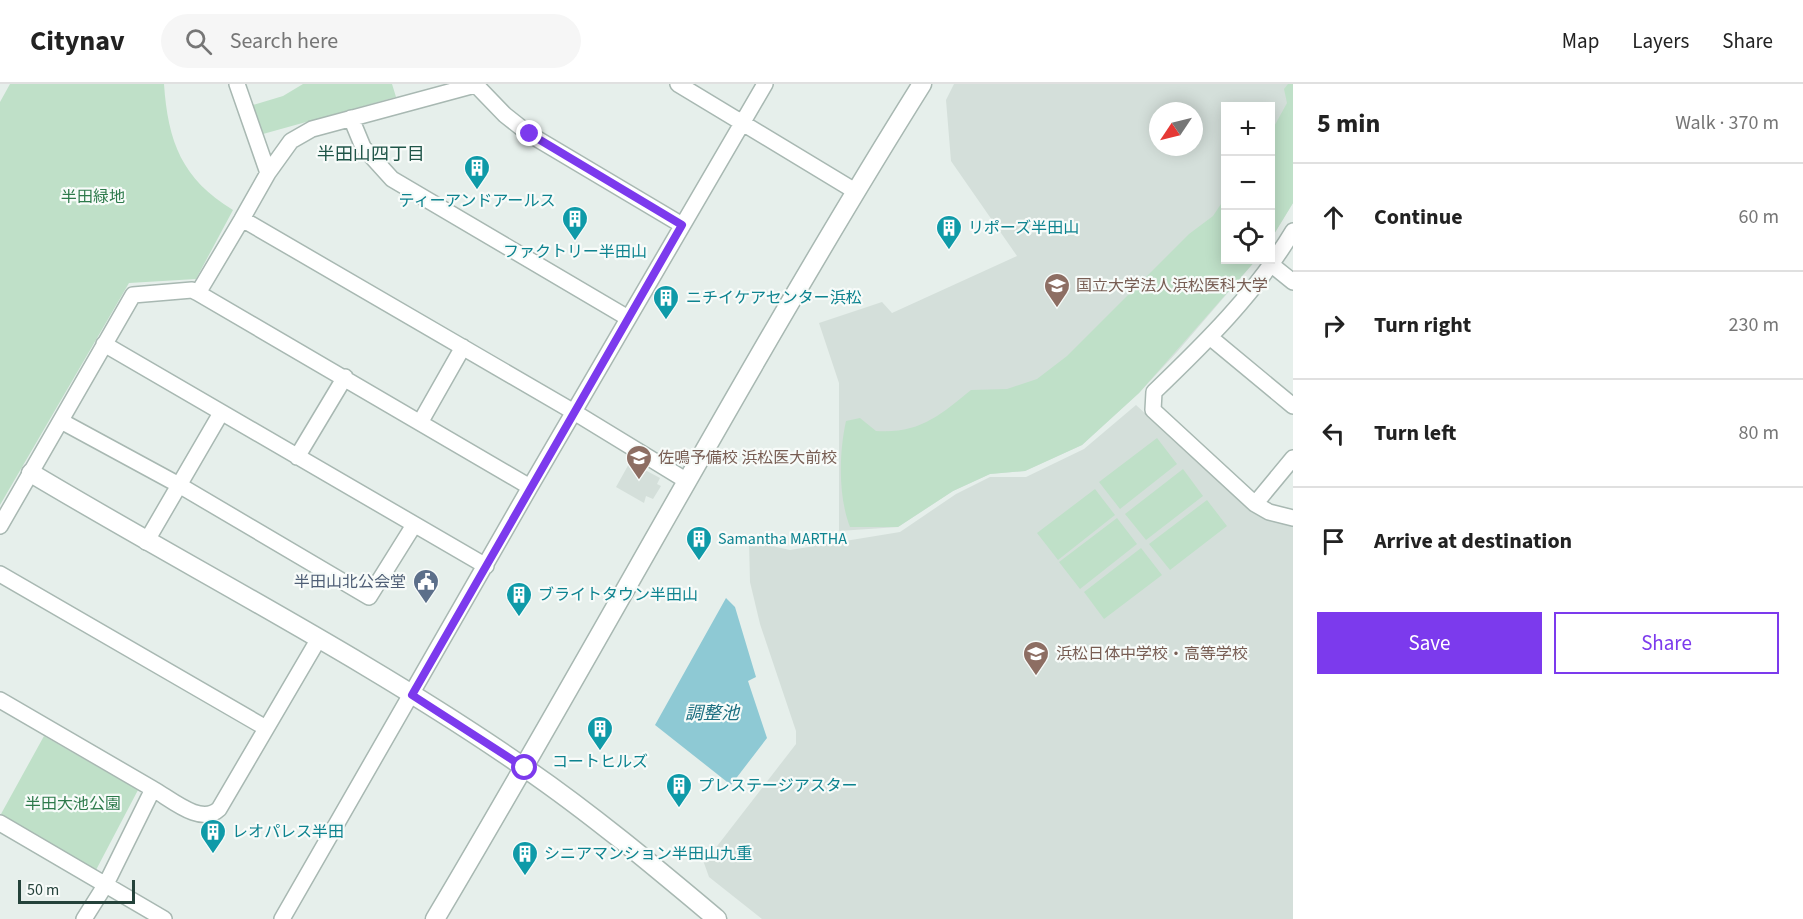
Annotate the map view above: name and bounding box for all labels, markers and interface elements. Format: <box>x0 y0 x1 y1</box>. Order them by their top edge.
search box <box>161 14 581 68</box>
text: Citynav <box>30 21 125 61</box>
icon: search <box>182 25 215 58</box>
text: Search here <box>230 25 338 57</box>
text: Map <box>1562 26 1599 56</box>
text: Layers <box>1632 26 1689 56</box>
text: Share <box>1722 26 1773 56</box>
north arrow <box>1149 102 1203 156</box>
map controls <box>1221 102 1275 264</box>
button: + <box>1221 102 1275 156</box>
text: 5 min <box>1317 105 1380 142</box>
text: Walk · 370 m <box>1675 109 1779 137</box>
route end <box>516 120 542 146</box>
district label: 半田山四丁目 <box>317 142 425 167</box>
building icon: ティーアンドアールス <box>462 153 492 191</box>
button: − <box>1221 156 1275 210</box>
park label: 半田緑地 <box>61 186 125 208</box>
place label: ティーアンドアールス <box>399 190 555 212</box>
icon: ahead <box>1317 201 1350 234</box>
text: Continue <box>1374 201 1463 233</box>
text: 60 m <box>1739 203 1779 231</box>
building icon: ファクトリー半田山 <box>560 204 590 242</box>
button: locate <box>1221 210 1275 264</box>
building icon: リポーズ半田山 <box>934 213 964 251</box>
place label: リポーズ半田山 <box>968 217 1079 239</box>
place label: ファクトリー半田山 <box>503 241 647 263</box>
school or university icon: 国立大学法人浜松医科大学 <box>1042 271 1072 309</box>
place label: 国立大学法人浜松医科大学 <box>1076 275 1268 297</box>
building icon: ニチイケアセンター浜松 <box>651 283 681 321</box>
place label: ニチイケアセンター浜松 <box>686 287 862 309</box>
icon: right <box>1317 309 1350 342</box>
text: Turn right <box>1374 309 1471 341</box>
text: 230 m <box>1729 311 1779 339</box>
icon: left <box>1317 417 1350 450</box>
text: Turn left <box>1374 417 1456 449</box>
text: 80 m <box>1739 419 1779 447</box>
school or university icon: 佐鳴予備校 浜松医大前校 <box>624 443 654 481</box>
place label: 佐鳴予備校 浜松医大前校 <box>658 447 837 469</box>
building icon: Samantha MARTHA <box>684 524 714 562</box>
icon: arrive <box>1317 525 1350 558</box>
text: Arrive at destination <box>1374 525 1572 557</box>
place label: Samantha MARTHA <box>718 528 847 550</box>
public building icon: 半田山北公会堂 <box>411 567 441 605</box>
place label: 半田山北公会堂 <box>294 571 406 593</box>
building icon: ブライトタウン半田山 <box>504 580 534 618</box>
place label: ブライトタウン半田山 <box>538 584 698 606</box>
button: Save <box>1317 612 1542 674</box>
button: Share <box>1554 612 1779 674</box>
school or university icon: 浜松日体中学校・高等学校 <box>1021 639 1051 677</box>
place label: 浜松日体中学校・高等学校 <box>1056 643 1248 665</box>
water label: 調整池 <box>685 701 741 726</box>
building icon: コートヒルズ <box>585 714 615 752</box>
place label: コートヒルズ <box>552 751 648 773</box>
route start <box>511 754 537 780</box>
building icon: プレステージアスター <box>664 771 694 809</box>
place label: プレステージアスター <box>698 775 858 797</box>
park label: 半田大池公園 <box>25 793 121 815</box>
building icon: レオパレス半田 <box>198 817 228 855</box>
place label: レオパレス半田 <box>232 821 344 843</box>
building icon: シニアマンション半田山九重 <box>510 839 540 877</box>
place label: シニアマンション半田山九重 <box>544 843 752 865</box>
scale bar <box>18 877 135 904</box>
text: 50 m <box>27 879 59 901</box>

